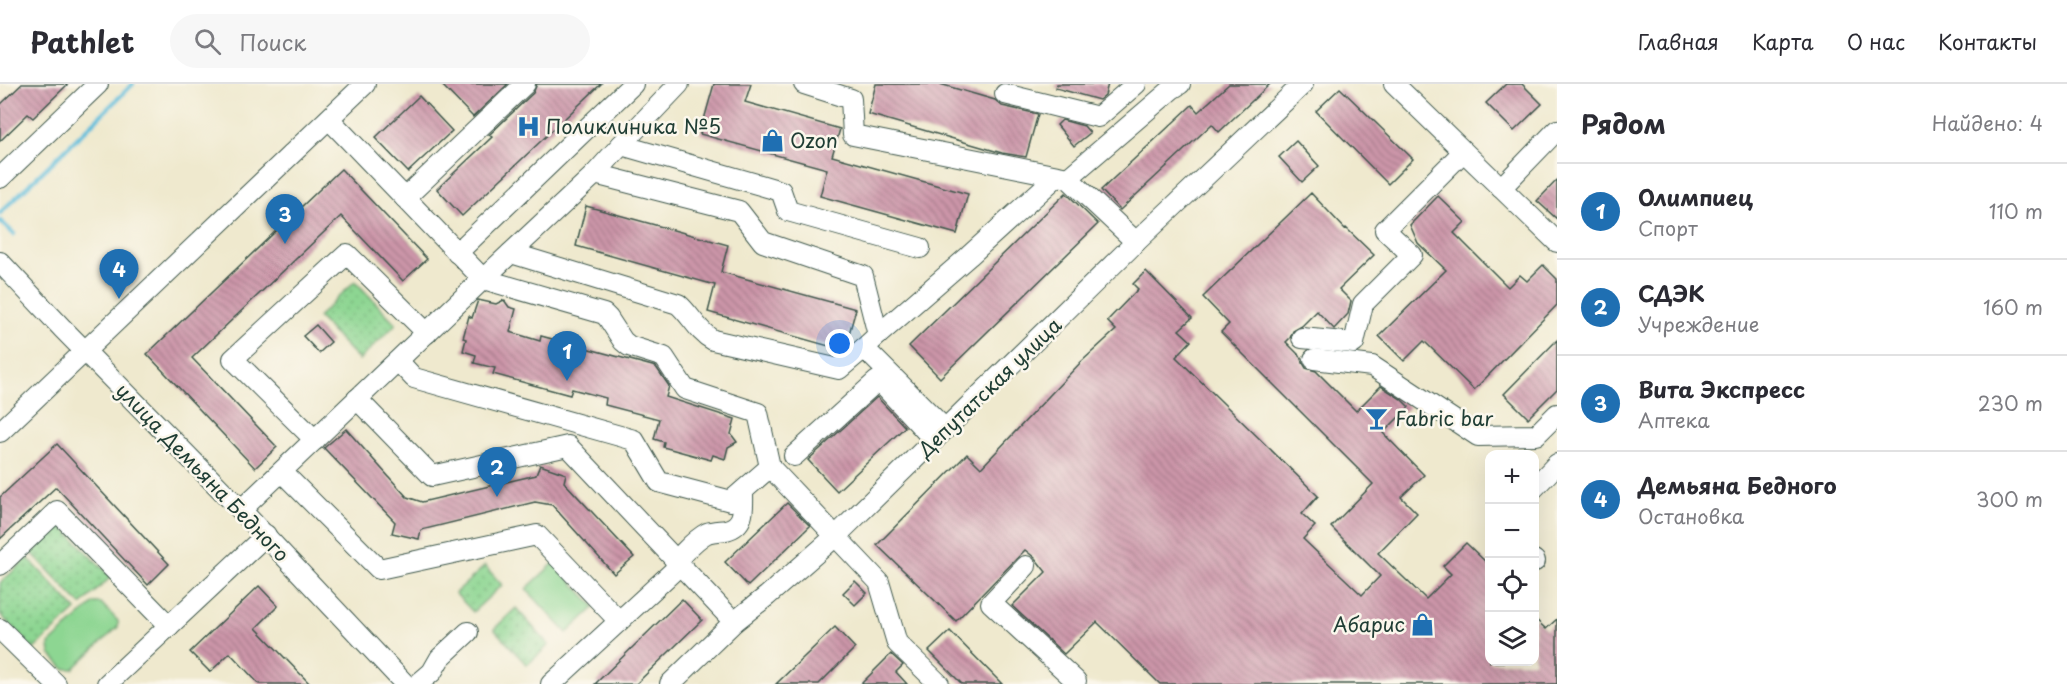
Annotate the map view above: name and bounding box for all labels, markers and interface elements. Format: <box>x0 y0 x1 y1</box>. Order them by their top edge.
search box <box>170 14 590 68</box>
text: Pathlet <box>30 20 134 63</box>
icon: search <box>191 25 224 58</box>
text: Поиск <box>239 25 306 58</box>
text: Главная <box>1638 25 1719 57</box>
text: Карта <box>1752 25 1814 57</box>
text: О нас <box>1847 25 1905 57</box>
text: Контакты <box>1938 25 2037 57</box>
text: Рядом <box>1581 104 1666 143</box>
text: Найдено: 4 <box>1932 108 2043 138</box>
place label: Поликлиника №5 <box>546 111 721 141</box>
hospital icon: Поликлиника №5 <box>515 113 541 139</box>
place label: Ozon <box>790 125 838 155</box>
shop icon: Ozon <box>759 127 785 153</box>
text: Олимпиец <box>1638 180 1753 213</box>
pin: 3 <box>266 194 304 244</box>
text: 1 <box>1596 196 1605 226</box>
text: 110 m <box>1989 196 2043 226</box>
text: Спорт <box>1638 213 1698 243</box>
pin: 4 <box>100 250 138 299</box>
text: СДЭК <box>1638 276 1705 309</box>
text: 2 <box>1593 292 1608 322</box>
text: 160 m <box>1983 292 2043 322</box>
text: Учреждение <box>1638 309 1759 339</box>
street label: Депутатская улица <box>909 310 1068 465</box>
your location <box>825 329 854 358</box>
pin: 1 <box>548 332 586 381</box>
text: Вита Экспресс <box>1638 372 1805 405</box>
street label: улица Демьяна Бедного <box>109 376 297 568</box>
text: 3 <box>1594 388 1607 418</box>
text: 230 m <box>1978 388 2043 418</box>
place label: Fabric bar <box>1395 403 1493 433</box>
bar icon: Fabric bar <box>1364 405 1390 431</box>
text: Аптека <box>1638 405 1710 435</box>
pin: 2 <box>478 448 516 497</box>
map controls <box>1485 450 1539 666</box>
button: + <box>1485 450 1539 504</box>
text: Демьяна Бедного <box>1638 468 1837 501</box>
text: 4 <box>1594 484 1607 514</box>
text: 300 m <box>1976 484 2043 514</box>
text: Остановка <box>1638 501 1744 531</box>
button: − <box>1485 504 1539 558</box>
button: locate <box>1485 558 1539 612</box>
place label: Абарис <box>1333 609 1405 639</box>
shop icon: Абарис <box>1410 611 1436 637</box>
button: layers <box>1485 612 1539 666</box>

